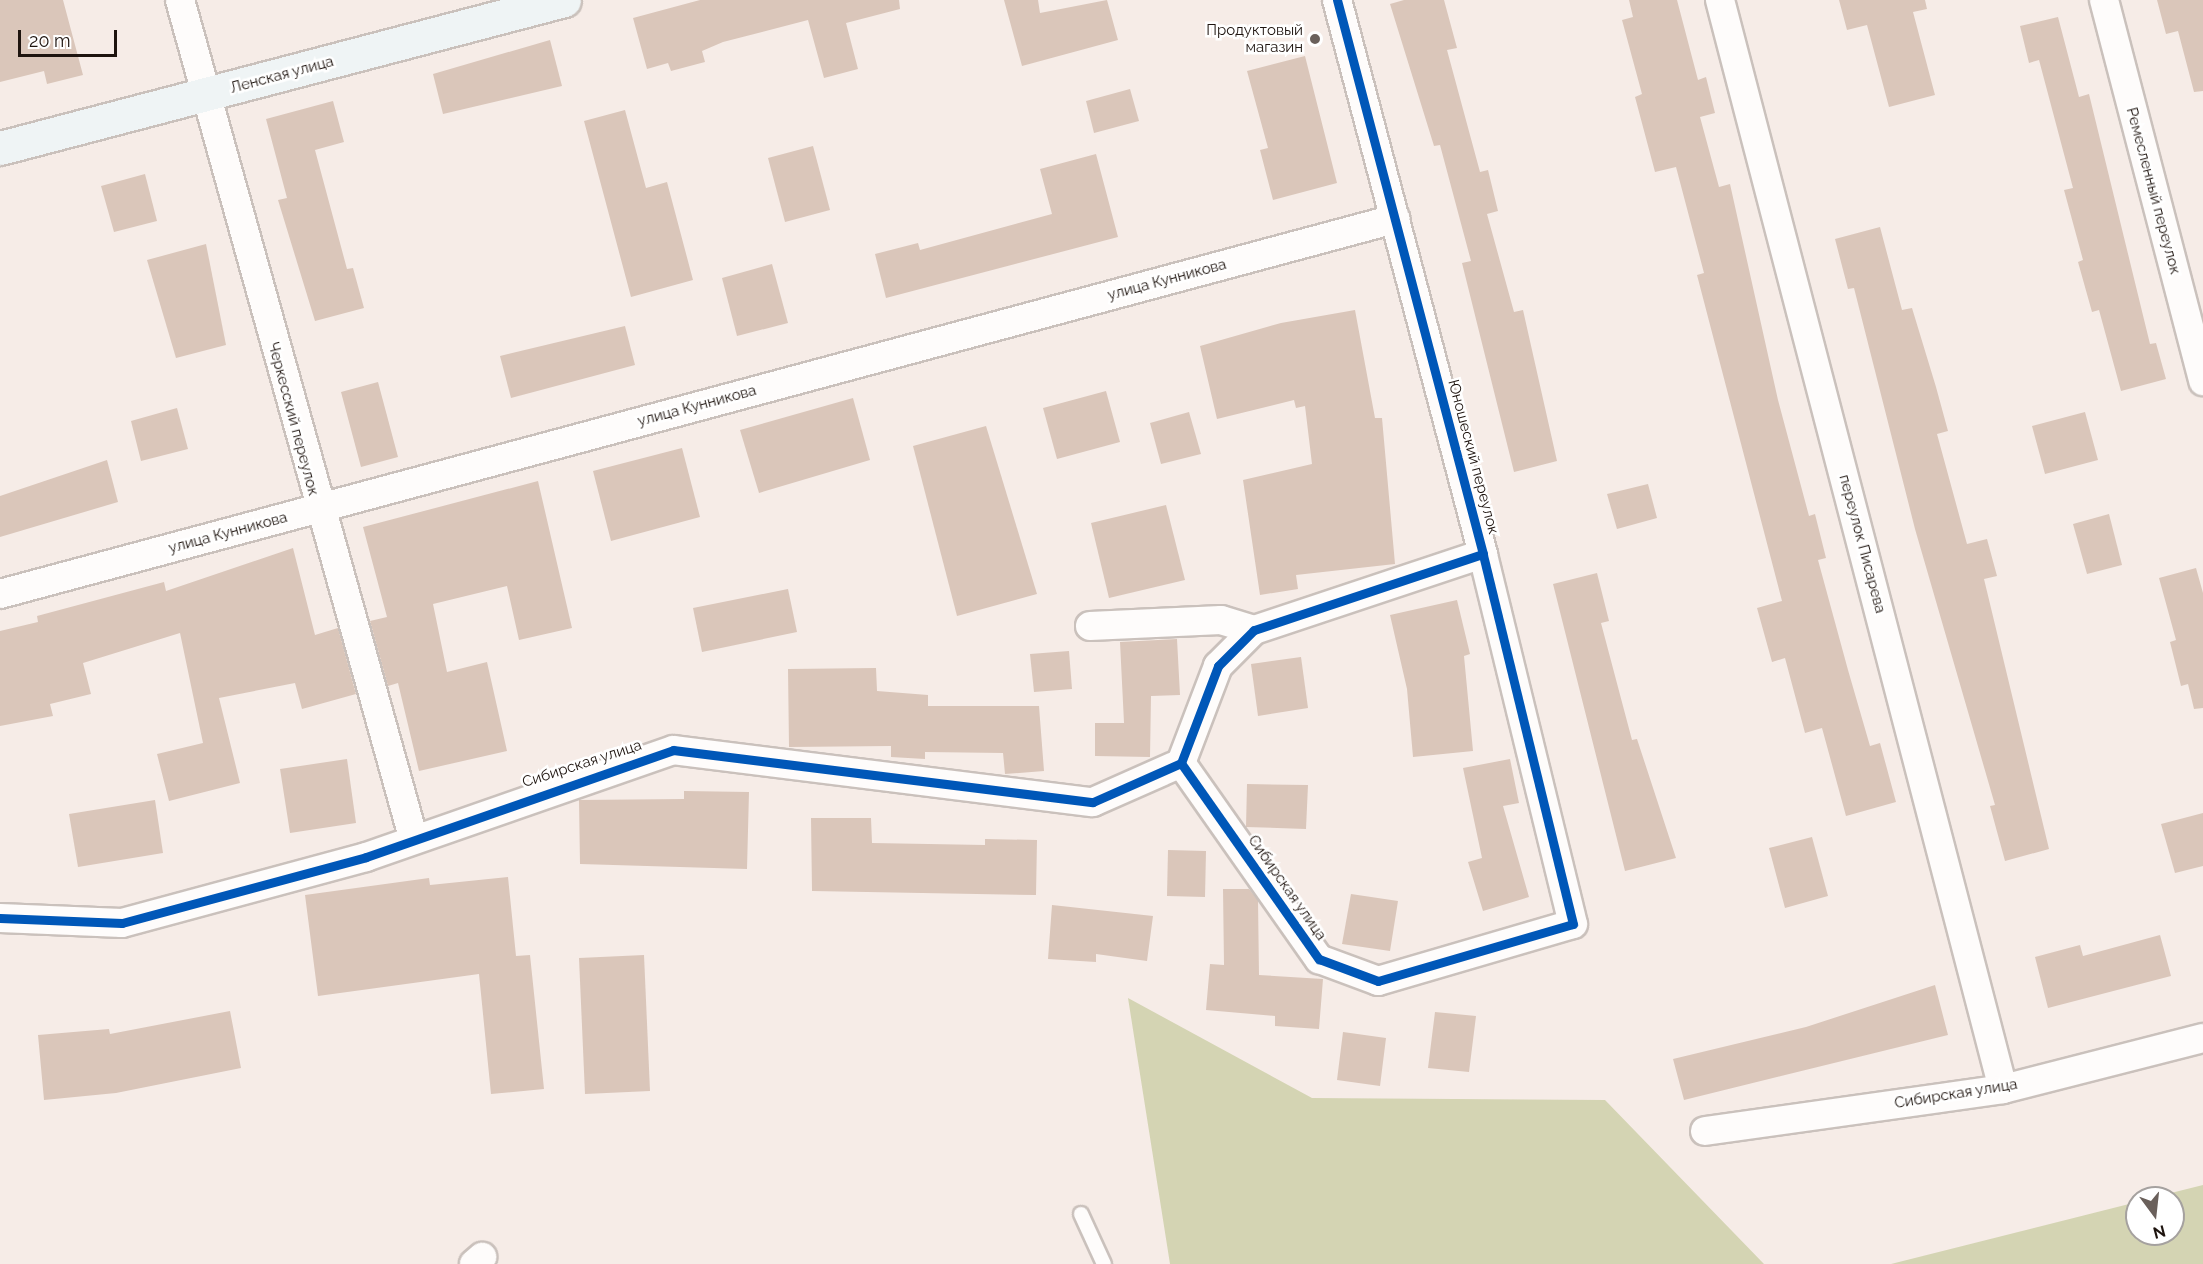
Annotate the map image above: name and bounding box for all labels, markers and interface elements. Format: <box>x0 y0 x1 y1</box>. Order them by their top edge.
scale bar <box>21 18 120 56</box>
place label: Продуктовый магазин <box>1206 21 1303 56</box>
text: 20 m <box>29 30 71 51</box>
marker: Продуктовый магазин <box>1308 32 1322 46</box>
street label: Ленская улица <box>228 53 336 97</box>
street label: Ремесленный переулок <box>2122 106 2184 276</box>
street label: улица Кунникова <box>1106 255 1228 305</box>
street label: Черкесский переулок <box>264 340 322 498</box>
street label: Юношеский переулок <box>1444 378 1502 536</box>
street label: улица Кунникова <box>636 381 758 431</box>
street label: переулок Писарева <box>1835 473 1889 615</box>
street label: улица Кунникова <box>167 508 289 558</box>
street label: Сибирская улица <box>520 736 644 792</box>
street label: Сибирская улица <box>1244 832 1330 944</box>
street label: Сибирская улица <box>1893 1075 2019 1113</box>
north arrow <box>2125 1186 2185 1246</box>
text: N <box>2151 1221 2168 1243</box>

